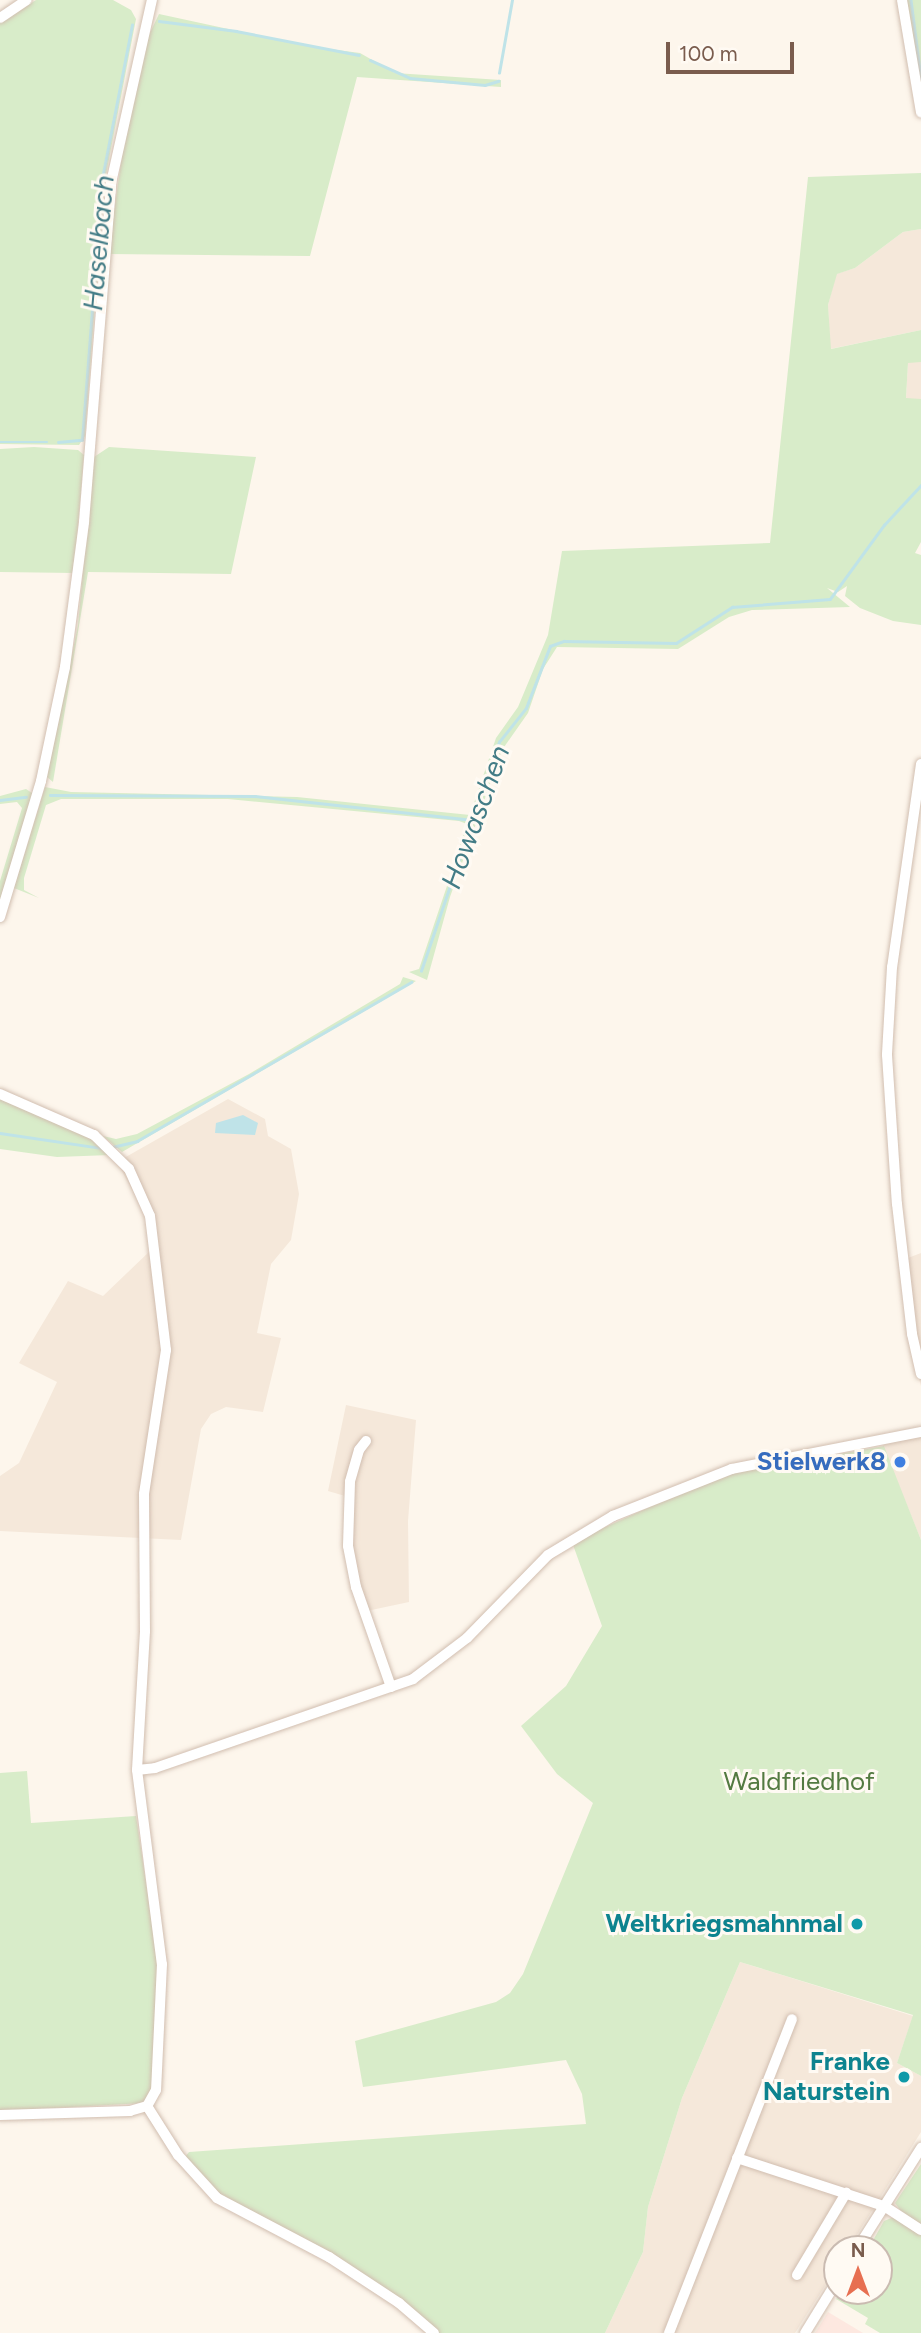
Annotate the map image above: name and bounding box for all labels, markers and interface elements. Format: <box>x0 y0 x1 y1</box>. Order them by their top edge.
scale bar <box>669 28 797 72</box>
text: 100 m <box>679 41 738 66</box>
water label: Haselbach <box>75 174 121 312</box>
water label: Howaschen <box>434 741 516 893</box>
place label: Stielwerk8 <box>757 1446 886 1478</box>
marker: Stielwerk8 <box>892 1454 908 1470</box>
park label: Waldfriedhof <box>723 1766 875 1798</box>
place label: Weltkriegsmahnmal <box>605 1908 843 1940</box>
marker: Weltkriegsmahnmal <box>849 1916 865 1932</box>
place label: Franke Naturstein <box>763 2046 890 2108</box>
marker: Franke Naturstein <box>896 2069 912 2085</box>
north arrow <box>823 2235 893 2305</box>
text: N <box>851 2239 865 2262</box>

